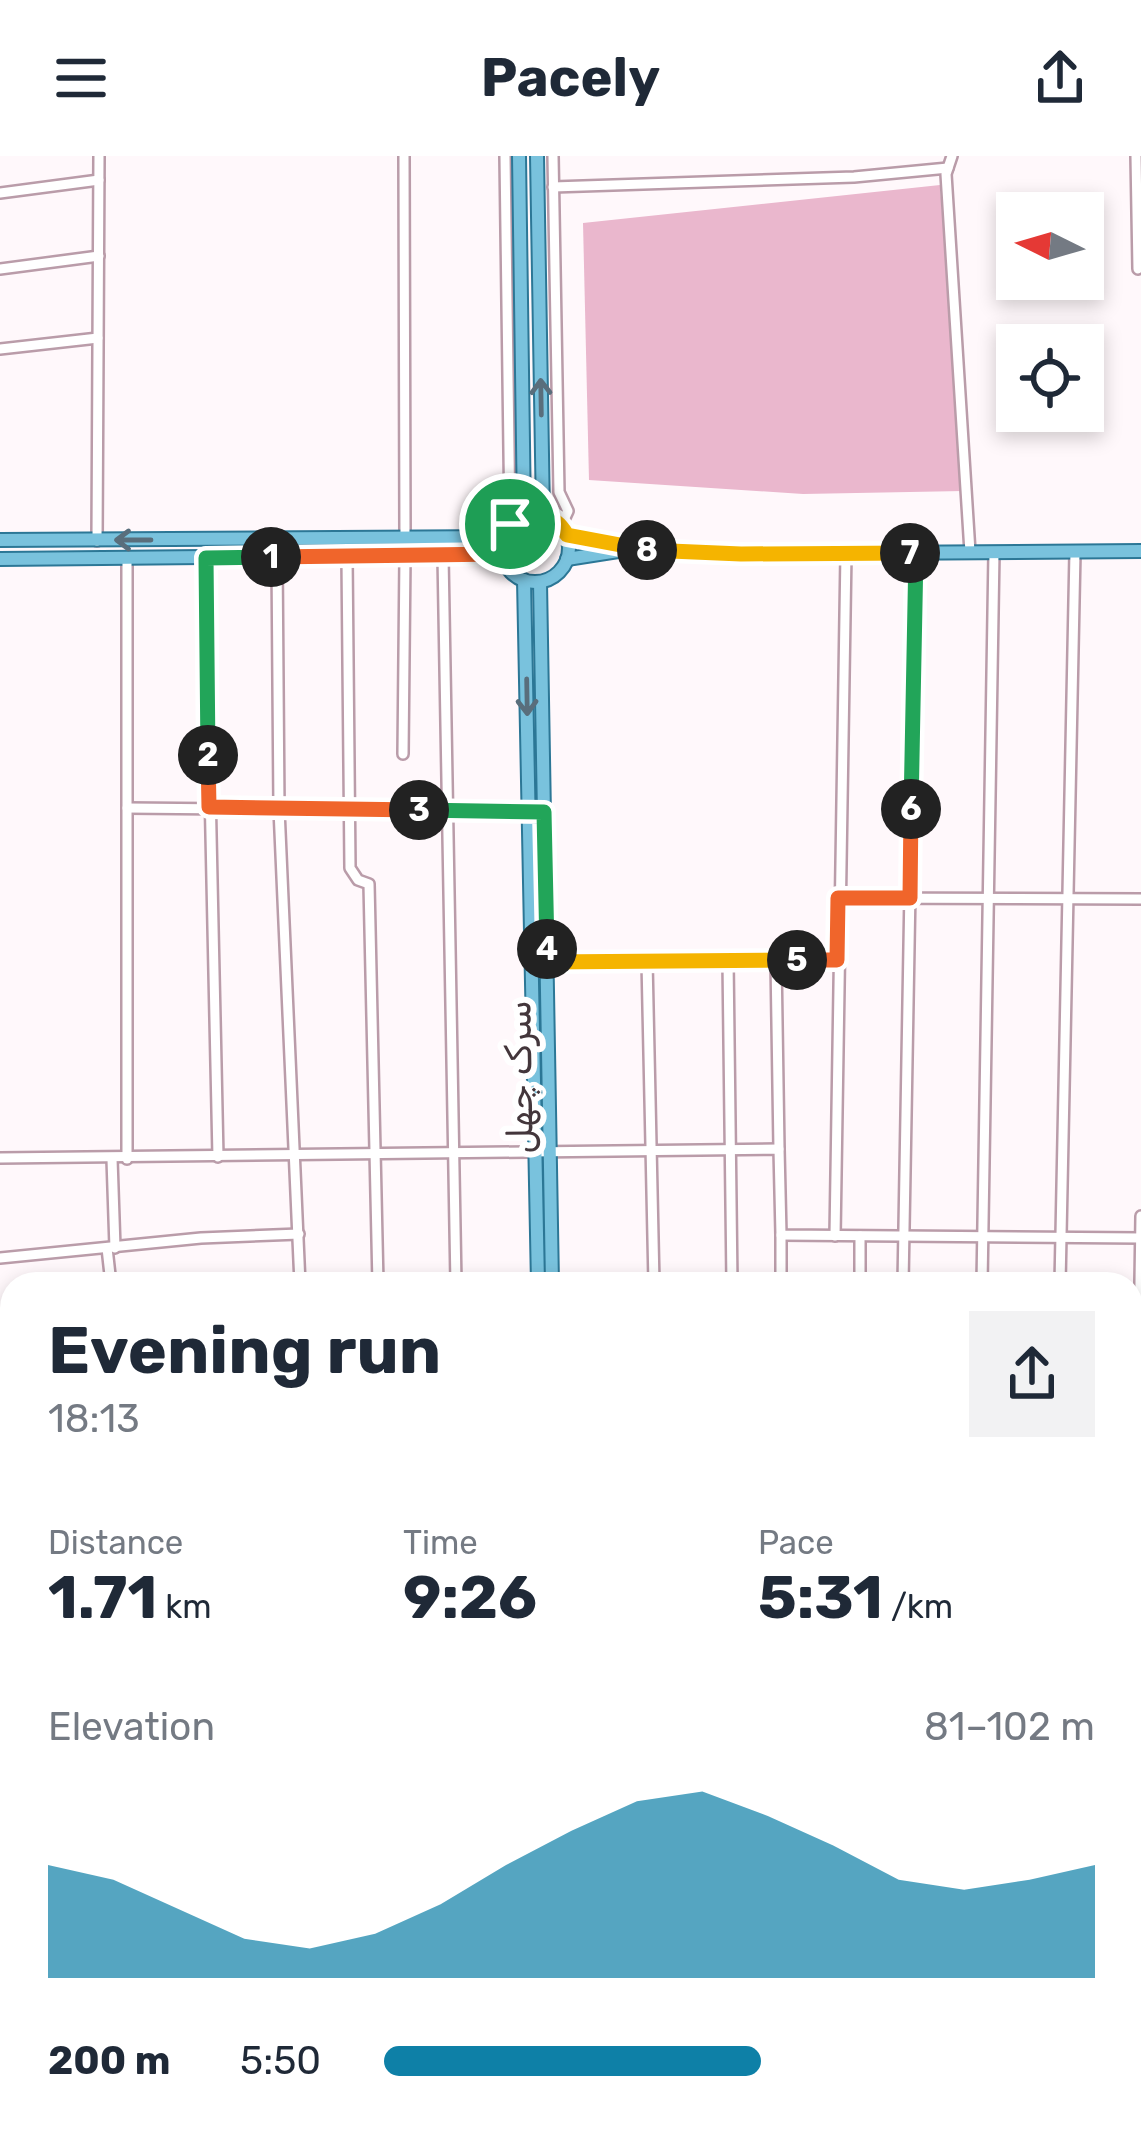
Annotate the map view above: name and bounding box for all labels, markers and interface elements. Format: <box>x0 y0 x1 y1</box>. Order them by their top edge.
icon: menu <box>48 45 114 111</box>
icon: share <box>1027 45 1093 111</box>
text: Pacely <box>481 46 660 110</box>
north arrow <box>996 192 1104 300</box>
map controls <box>996 192 1104 432</box>
button: locate <box>996 324 1104 432</box>
one-way arrow <box>530 378 552 417</box>
pin <box>459 473 561 575</box>
icon: arrive <box>477 491 543 557</box>
pin: 8 <box>617 520 677 580</box>
pin: 7 <box>880 523 940 583</box>
pin: 1 <box>241 527 301 587</box>
one-way arrow <box>114 529 153 551</box>
text: 8 <box>636 530 658 569</box>
text: 7 <box>901 533 919 572</box>
text: 1 <box>263 537 279 576</box>
one-way arrow <box>515 677 538 716</box>
pin: 2 <box>178 725 238 785</box>
text: 2 <box>197 735 219 774</box>
pin: 6 <box>881 779 941 839</box>
pin: 3 <box>389 780 449 840</box>
text: 6 <box>900 789 922 828</box>
text: 3 <box>408 790 430 829</box>
pin: 4 <box>517 919 577 979</box>
text: 4 <box>536 929 558 968</box>
pin: 5 <box>767 930 827 990</box>
text: 5 <box>786 940 808 979</box>
street label: سرک چهل <box>496 1000 542 1154</box>
text: Evening run <box>48 1311 441 1390</box>
button: share <box>969 1311 1095 1437</box>
text: 18:13 <box>48 1396 140 1442</box>
text: Distance <box>48 1523 183 1562</box>
text: Time <box>403 1523 478 1562</box>
text: Pace <box>758 1523 834 1562</box>
text: 1.71 <box>48 1562 157 1633</box>
text: 9:26 <box>403 1562 537 1633</box>
text: 5:31 <box>758 1562 883 1633</box>
text: km <box>157 1587 212 1626</box>
text: /km <box>883 1587 953 1626</box>
text: Elevation <box>48 1704 215 1750</box>
text: 81–102 m <box>924 1704 1095 1750</box>
text: 200 m <box>48 2038 170 2084</box>
text: 5:50 <box>240 2038 321 2084</box>

